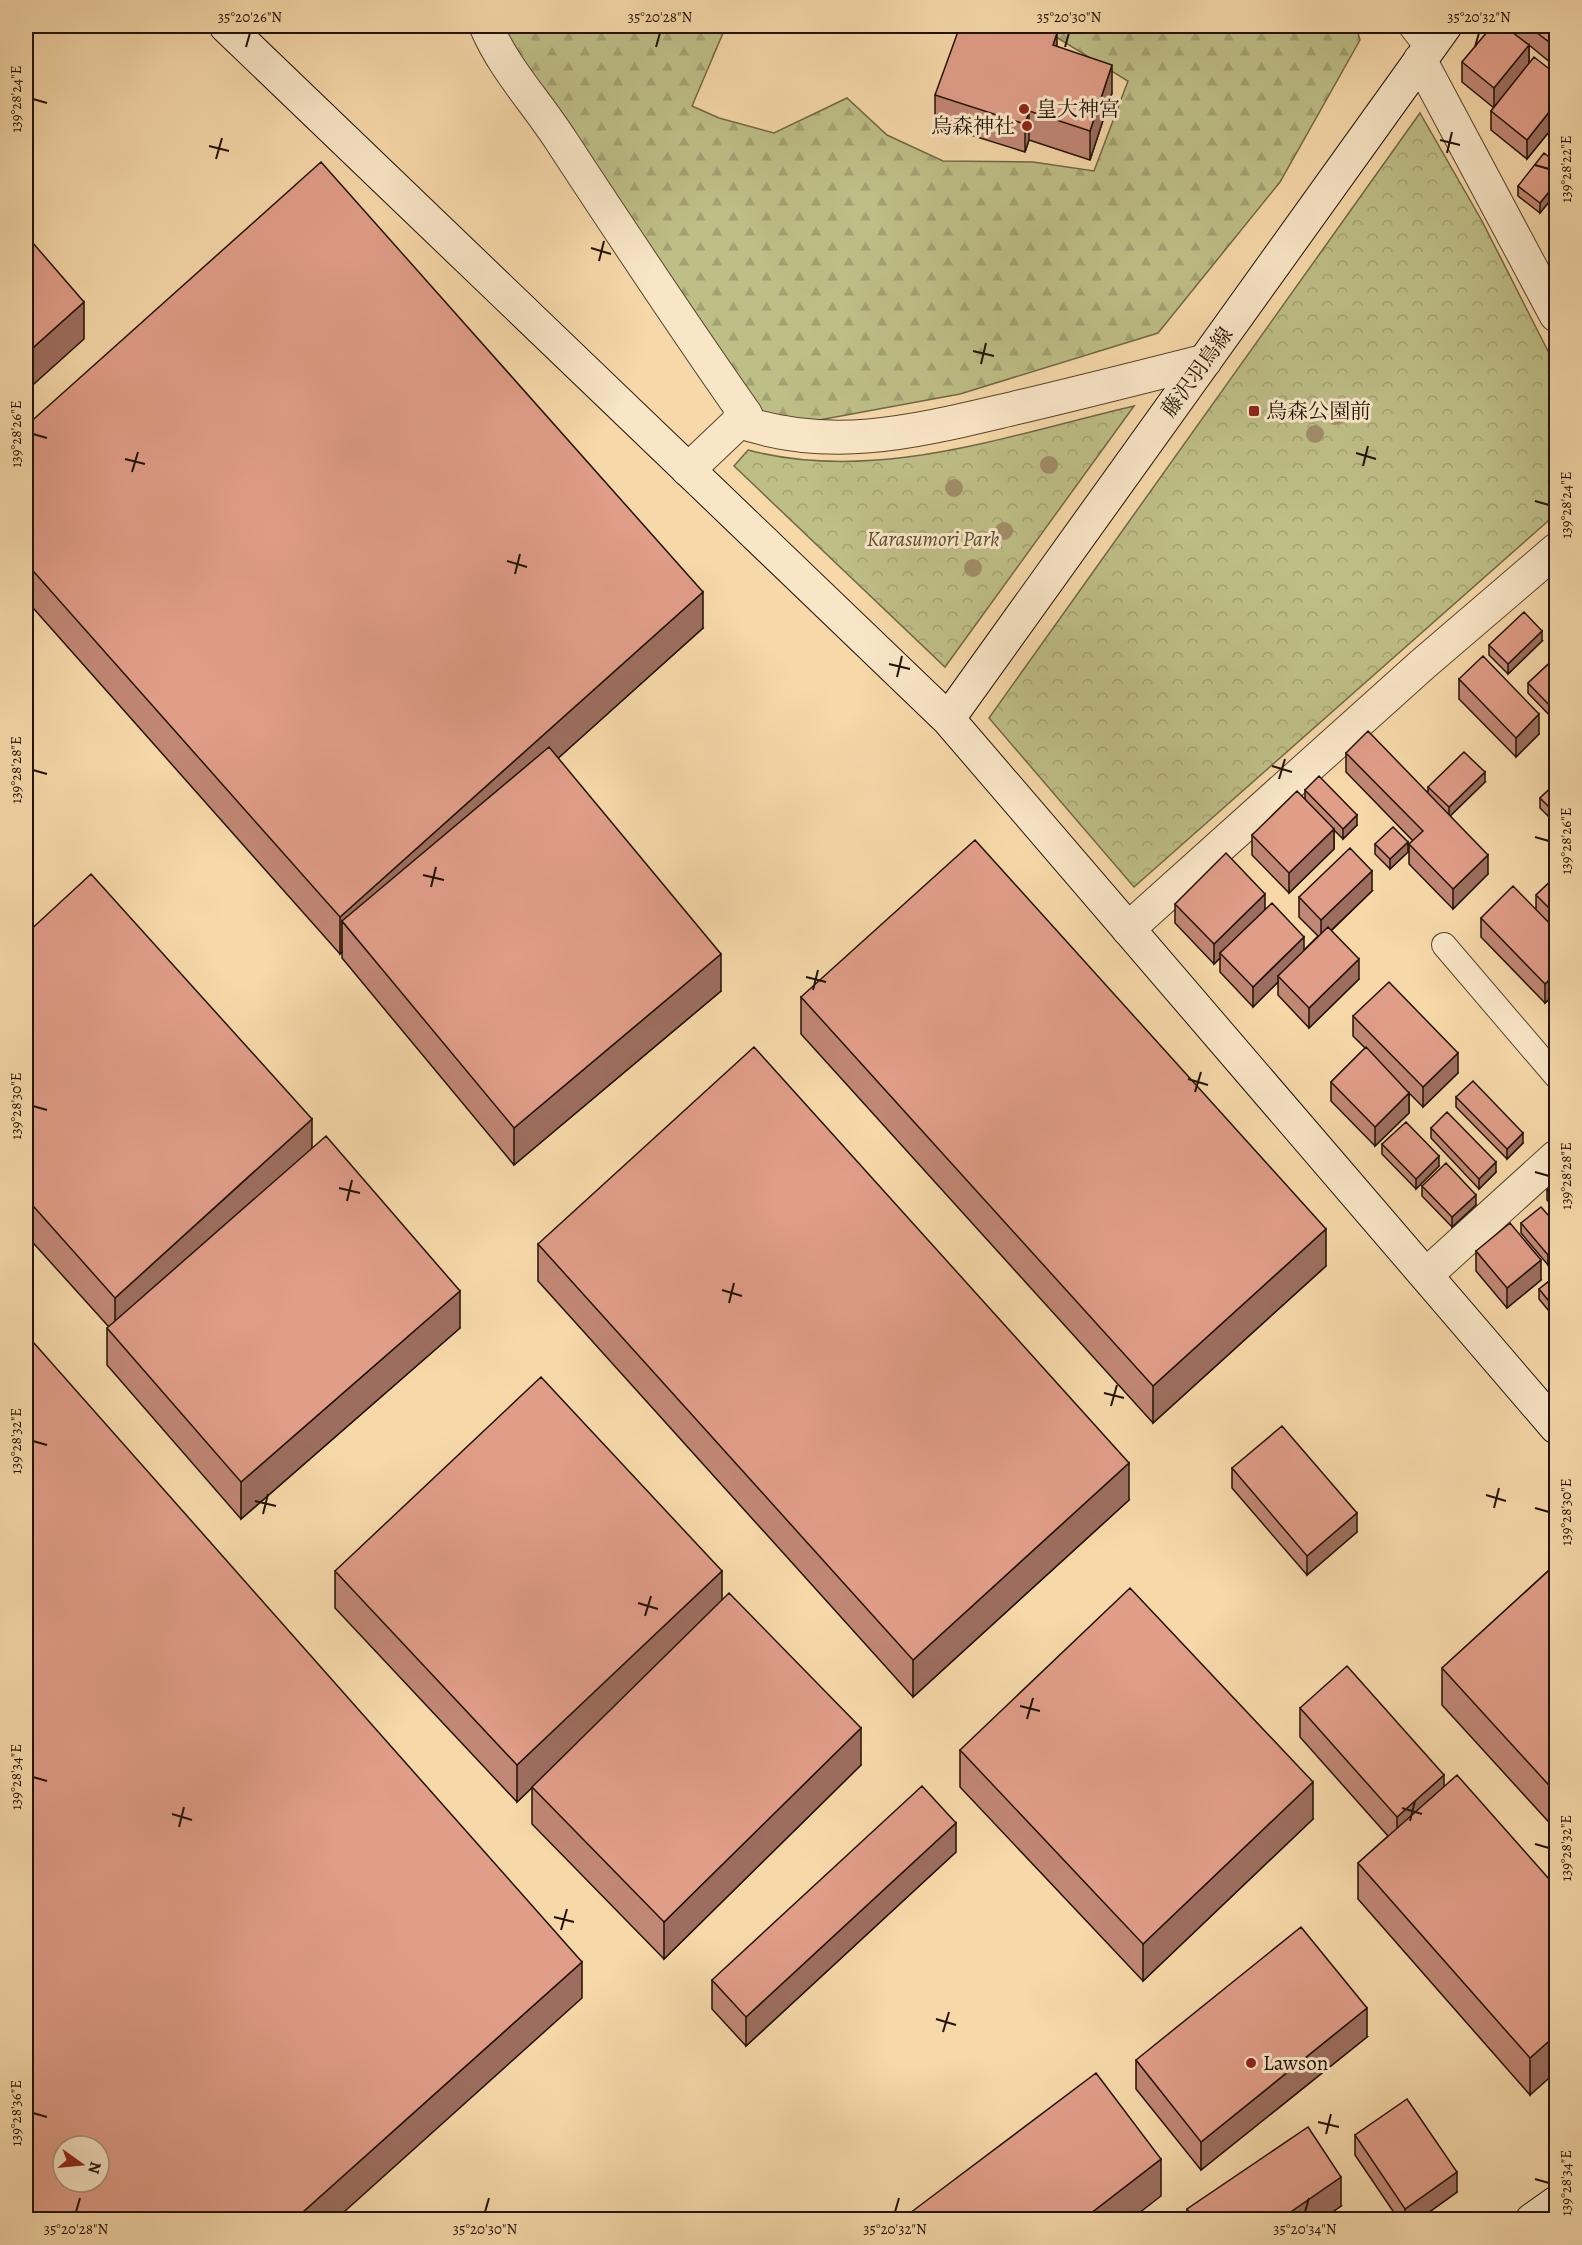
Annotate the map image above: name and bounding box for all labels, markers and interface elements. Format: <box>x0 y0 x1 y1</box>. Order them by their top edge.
text: 35°20'26"N <box>218 7 282 27</box>
text: 35°20'28"N <box>628 7 693 27</box>
text: 35°20'30"N <box>1037 7 1101 27</box>
text: 35°20'32"N <box>1447 7 1511 27</box>
text: 139°28'24"E <box>6 65 26 133</box>
place label: 皇大神宮 <box>1036 95 1120 123</box>
marker: 皇大神宮 <box>1017 102 1031 116</box>
place label: 烏森神社 <box>931 112 1015 140</box>
marker: 烏森神社 <box>1020 119 1034 133</box>
text: 139°28'22"E <box>1556 135 1576 203</box>
street label: 藤沢羽鳥線 <box>1155 321 1239 423</box>
place label: 烏森公園前 <box>1266 397 1371 425</box>
text: 139°28'26"E <box>6 400 26 468</box>
marker: 烏森公園前 <box>1247 404 1261 418</box>
text: 139°28'24"E <box>1556 471 1576 539</box>
park label: Karasumori Park <box>867 525 999 553</box>
text: 139°28'28"E <box>6 736 26 804</box>
text: 139°28'26"E <box>1556 807 1576 875</box>
text: 139°28'30"E <box>6 1072 26 1140</box>
text: 139°28'28"E <box>1556 1142 1576 1210</box>
text: 139°28'32"E <box>6 1408 26 1474</box>
text: 139°28'30"E <box>1556 1478 1576 1546</box>
text: 139°28'34"E <box>6 1744 26 1810</box>
text: 139°28'32"E <box>1556 1815 1576 1881</box>
place label: Lawson <box>1263 2049 1328 2077</box>
marker: Lawson <box>1244 2056 1258 2070</box>
text: 139°28'36"E <box>6 2080 26 2146</box>
north arrow <box>51 2134 111 2194</box>
text: 139°28'34"E <box>1556 2150 1576 2216</box>
text: N <box>82 2159 107 2176</box>
text: 35°20'28"N <box>44 2219 109 2239</box>
text: 35°20'30"N <box>453 2219 517 2239</box>
text: 35°20'32"N <box>863 2219 927 2239</box>
text: 35°20'34"N <box>1273 2219 1337 2239</box>

